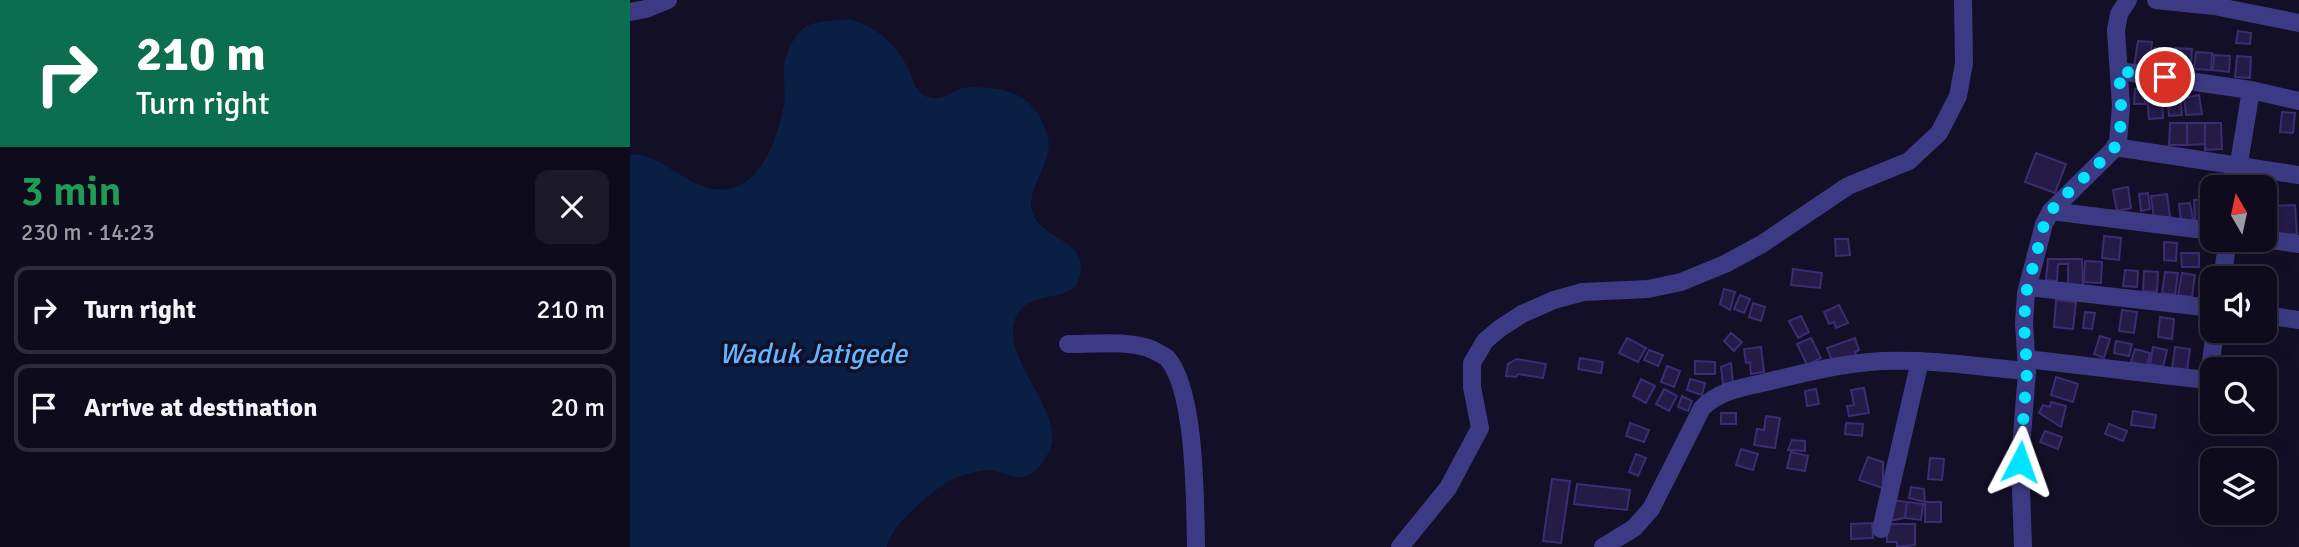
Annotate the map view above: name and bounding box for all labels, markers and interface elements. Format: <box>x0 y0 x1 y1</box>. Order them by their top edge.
text: 210 m <box>136 24 266 84</box>
icon: right <box>21 28 112 119</box>
pin <box>2135 47 2195 107</box>
icon: arrive <box>2146 58 2184 96</box>
text: Turn right <box>136 84 269 123</box>
text: 3 min <box>21 166 122 217</box>
button: close <box>535 170 609 244</box>
north arrow <box>2200 175 2277 252</box>
map controls <box>2200 175 2277 525</box>
text: 230 m · 14:23 <box>21 218 155 247</box>
button: sound <box>2200 266 2277 343</box>
icon: right <box>25 291 63 329</box>
text: Turn right <box>84 294 196 326</box>
text: 210 m <box>536 294 605 326</box>
water label: Waduk Jatigede <box>719 337 909 371</box>
button: search <box>2200 357 2277 434</box>
icon: arrive <box>25 389 63 427</box>
text: Arrive at destination <box>84 392 317 424</box>
text: 20 m <box>550 392 605 424</box>
position arrow <box>1983 425 2057 499</box>
button: layers <box>2200 448 2277 525</box>

